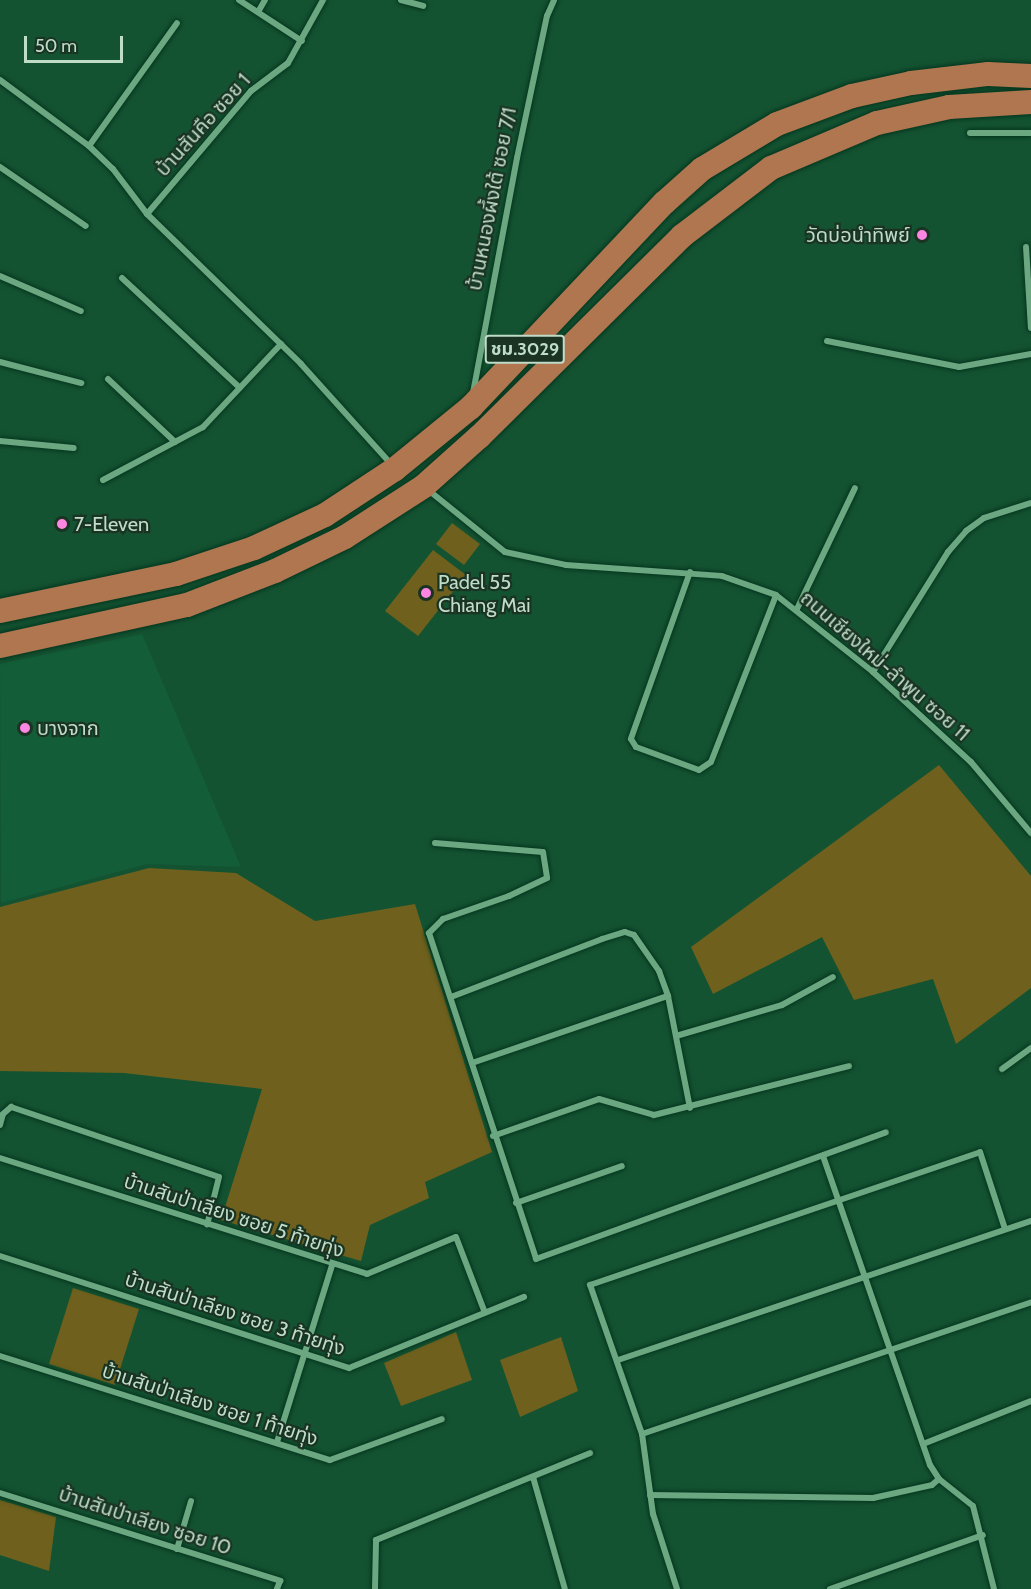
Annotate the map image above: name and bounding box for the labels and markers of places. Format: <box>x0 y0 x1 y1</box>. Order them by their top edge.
place label: วัดบ่อนำทิพย์ <box>806 223 910 247</box>
marker: วัดบ่อนำทิพย์ <box>915 228 929 242</box>
place label: 7-Eleven <box>74 512 149 536</box>
marker: 7-Eleven <box>55 517 69 531</box>
place label: Padel 55 Chiang Mai <box>438 570 531 617</box>
marker: Padel 55 Chiang Mai <box>419 586 433 600</box>
place label: บางจาก <box>37 716 99 740</box>
marker: บางจาก <box>18 721 32 735</box>

